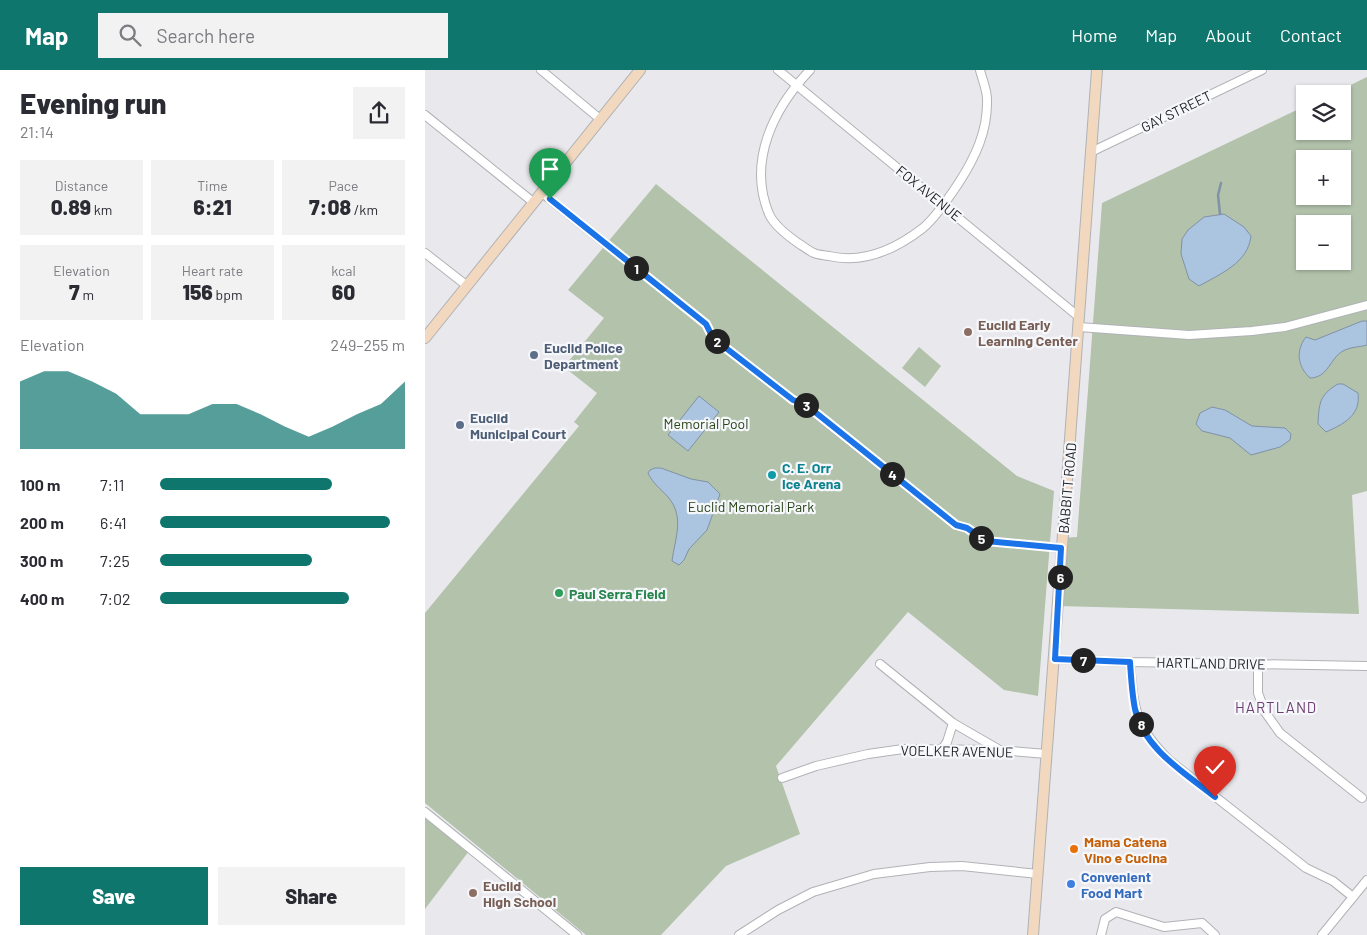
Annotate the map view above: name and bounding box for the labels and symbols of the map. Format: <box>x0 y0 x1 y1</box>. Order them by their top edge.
street label: GAY STREET <box>1138 87 1214 135</box>
pin <box>529 148 571 199</box>
street label: FOX AVENUE <box>893 162 965 224</box>
pin: 1 <box>623 256 649 280</box>
place label: Euclid Early Learning Center <box>978 316 1078 349</box>
marker: Euclid Early Learning Center <box>962 326 974 338</box>
pin: 2 <box>705 328 729 354</box>
place label: Euclid Police Department <box>544 339 623 372</box>
marker: Euclid Police Department <box>528 349 540 361</box>
pin: 3 <box>793 392 819 418</box>
place label: Euclid Municipal Court <box>470 409 566 442</box>
park label: Memorial Pool <box>664 415 748 432</box>
marker: Euclid Municipal Court <box>454 419 466 431</box>
street label: BABBITT ROAD <box>1055 442 1079 534</box>
place label: C. E. Orr Ice Arena <box>782 459 841 492</box>
pin: 4 <box>879 462 905 486</box>
marker: C. E. Orr Ice Arena <box>766 469 778 481</box>
park label: Euclid Memorial Park <box>688 498 814 515</box>
pin: 5 <box>969 526 993 550</box>
pin: 6 <box>1047 564 1073 590</box>
place label: Paul Serra Field <box>569 585 666 602</box>
marker: Paul Serra Field <box>553 587 565 599</box>
pin: 7 <box>1071 648 1095 672</box>
street label: HARTLAND DRIVE <box>1156 654 1266 672</box>
district label: HARTLAND <box>1235 698 1317 716</box>
pin: 8 <box>1129 712 1153 736</box>
street label: VOELKER AVENUE <box>900 742 1014 760</box>
pin <box>1194 746 1236 797</box>
place label: Mama Catena Vino e Cucina <box>1084 833 1167 866</box>
marker: Mama Catena Vino e Cucina <box>1068 843 1080 855</box>
place label: Convenient Food Mart <box>1081 868 1151 901</box>
place label: Euclid High School <box>483 877 556 910</box>
marker: Convenient Food Mart <box>1065 878 1077 890</box>
marker: Euclid High School <box>467 887 479 899</box>

